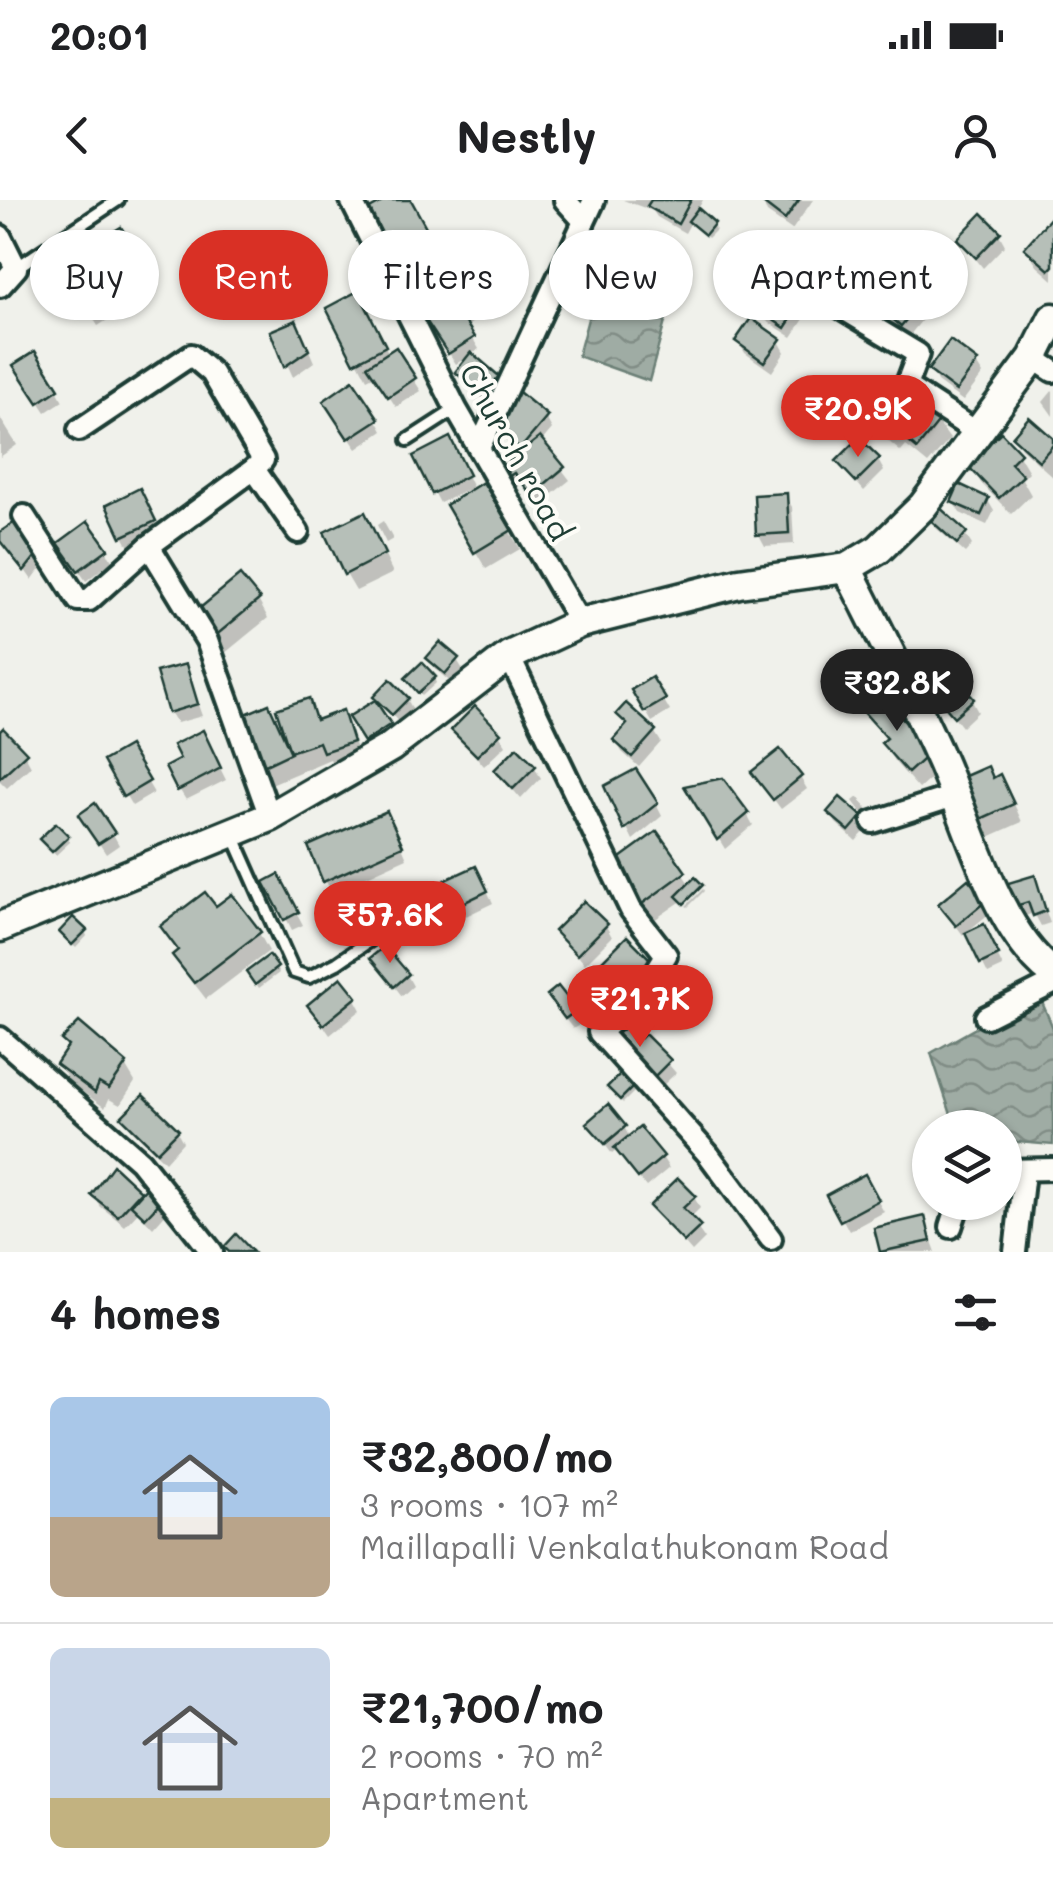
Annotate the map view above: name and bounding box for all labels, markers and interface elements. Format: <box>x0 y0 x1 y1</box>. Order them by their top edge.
text: 20:01 <box>50 10 149 60</box>
text: Nestly <box>456 106 597 164</box>
icon: back <box>50 108 105 163</box>
icon: person <box>948 108 1003 163</box>
chip: Buy <box>30 230 159 320</box>
chip: Rent <box>179 230 328 320</box>
chip: Filters <box>348 230 529 320</box>
chip: New <box>549 230 693 320</box>
chip: Apartment <box>713 230 968 320</box>
street label: Church road <box>451 355 583 547</box>
pin: ₹20.9K <box>777 375 939 460</box>
text: ₹20.9K <box>803 386 913 428</box>
pin: ₹32.8K <box>816 649 978 734</box>
text: ₹32.8K <box>842 660 952 702</box>
pin: ₹57.6K <box>309 881 471 966</box>
text: ₹57.6K <box>336 892 444 934</box>
pin: ₹21.7K <box>559 965 721 1050</box>
text: ₹21.7K <box>589 976 691 1018</box>
map controls <box>912 1110 1022 1220</box>
button: layers <box>912 1110 1022 1220</box>
text: 4 homes <box>50 1285 221 1340</box>
icon: filters <box>948 1285 1003 1340</box>
text: ₹32,800/mo <box>360 1428 613 1483</box>
icon: home <box>130 1437 250 1557</box>
text: 3 rooms · 107 m² <box>360 1483 618 1525</box>
text: Maillapalli Venkalathukonam Road <box>360 1525 889 1567</box>
text: ₹21,700/mo <box>360 1679 604 1734</box>
icon: home <box>130 1688 250 1808</box>
text: 2 rooms · 70 m² <box>360 1734 603 1776</box>
text: Apartment <box>360 1776 529 1818</box>

